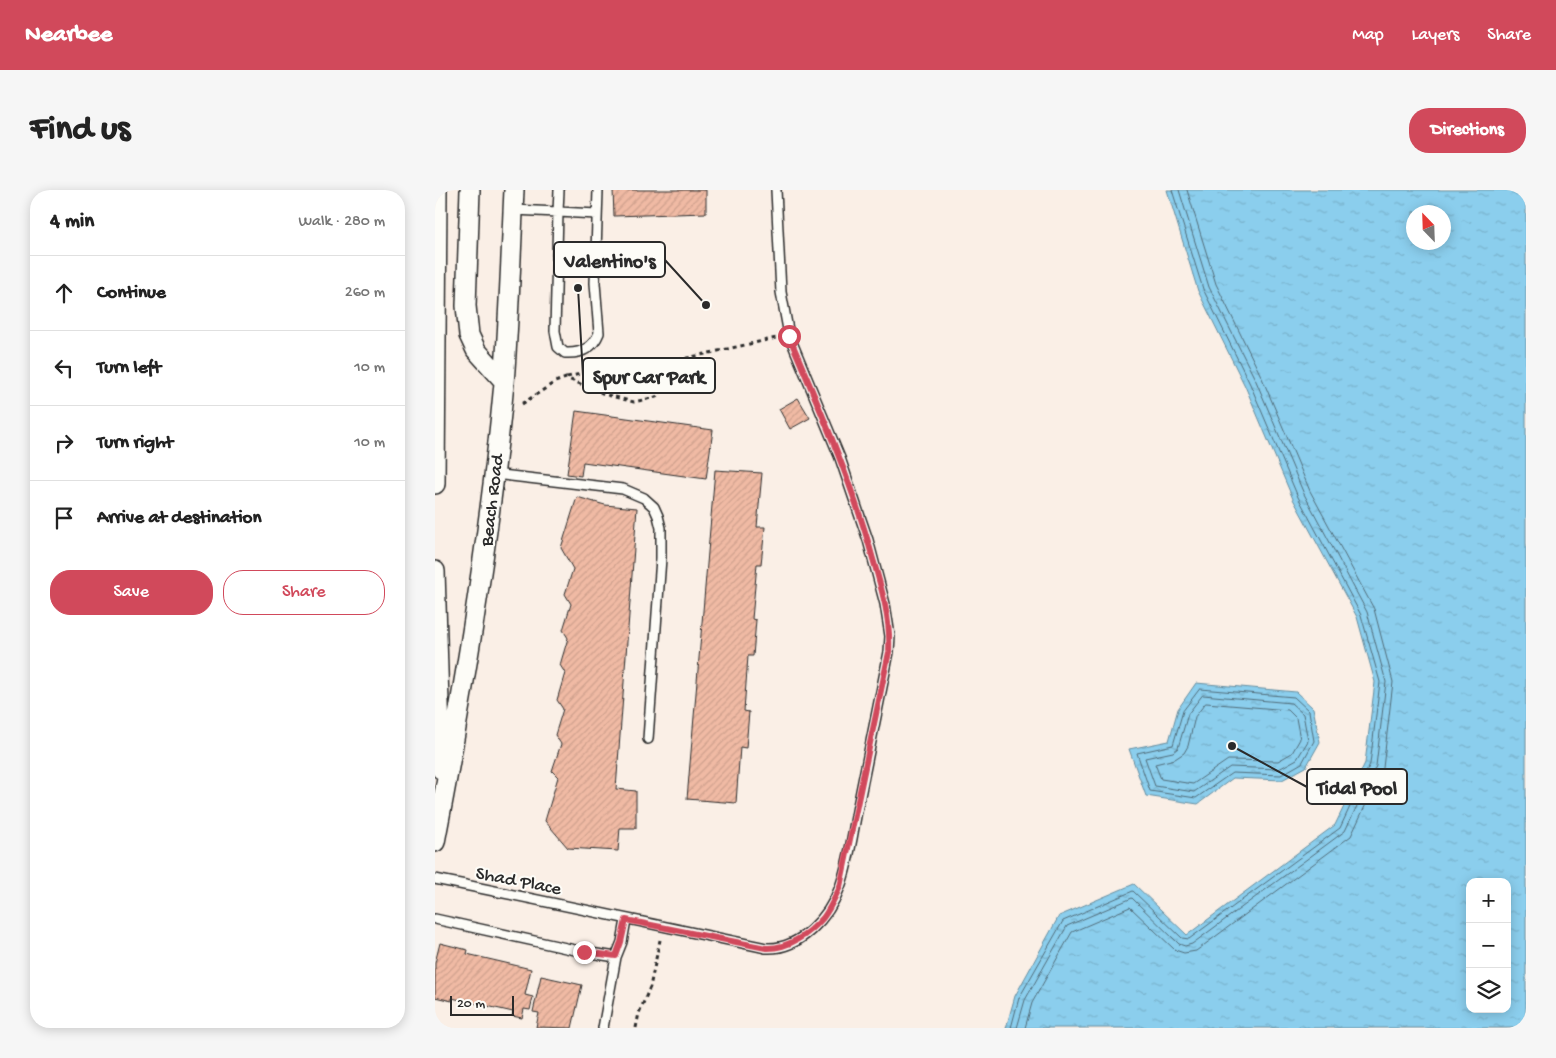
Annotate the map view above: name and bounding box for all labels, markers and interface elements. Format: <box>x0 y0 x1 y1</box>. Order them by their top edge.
text: Nearbee <box>25 21 112 50</box>
text: Map <box>1352 25 1384 46</box>
text: Layers <box>1412 25 1459 46</box>
text: Share <box>1487 25 1531 46</box>
button: Directions <box>1409 108 1526 153</box>
text: Find us <box>30 110 130 151</box>
north arrow <box>1406 205 1451 250</box>
text: 4 min <box>50 210 94 235</box>
text: Walk · 280 m <box>298 213 385 232</box>
callout: Valentino's <box>554 242 665 277</box>
text: Valentino's <box>563 252 657 275</box>
icon: ahead <box>50 279 78 307</box>
text: Continue <box>97 282 166 305</box>
text: 260 m <box>345 284 385 303</box>
route start <box>778 325 801 348</box>
icon: left <box>50 354 78 382</box>
text: Turn left <box>97 357 161 380</box>
callout: Spur Car Park <box>583 358 715 393</box>
text: 10 m <box>354 359 385 378</box>
text: Spur Car Park <box>593 368 707 391</box>
icon: right <box>50 429 78 457</box>
text: Turn right <box>97 432 173 455</box>
text: 10 m <box>354 434 385 453</box>
street label: Beach Road <box>476 451 511 549</box>
icon: arrive <box>50 504 78 532</box>
text: Arrive at destination <box>97 507 261 530</box>
button: Save <box>50 570 213 615</box>
button: Share <box>223 570 385 615</box>
callout: Tidal Pool <box>1307 769 1407 804</box>
text: Tidal Pool <box>1315 779 1398 802</box>
street label: Shad Place <box>474 863 563 902</box>
map controls <box>1466 878 1511 1013</box>
button: + <box>1466 878 1511 923</box>
button: − <box>1466 923 1511 968</box>
route end <box>573 941 596 964</box>
button: layers <box>1466 968 1511 1013</box>
scale bar <box>450 993 514 1016</box>
text: 20 m <box>457 996 485 1013</box>

